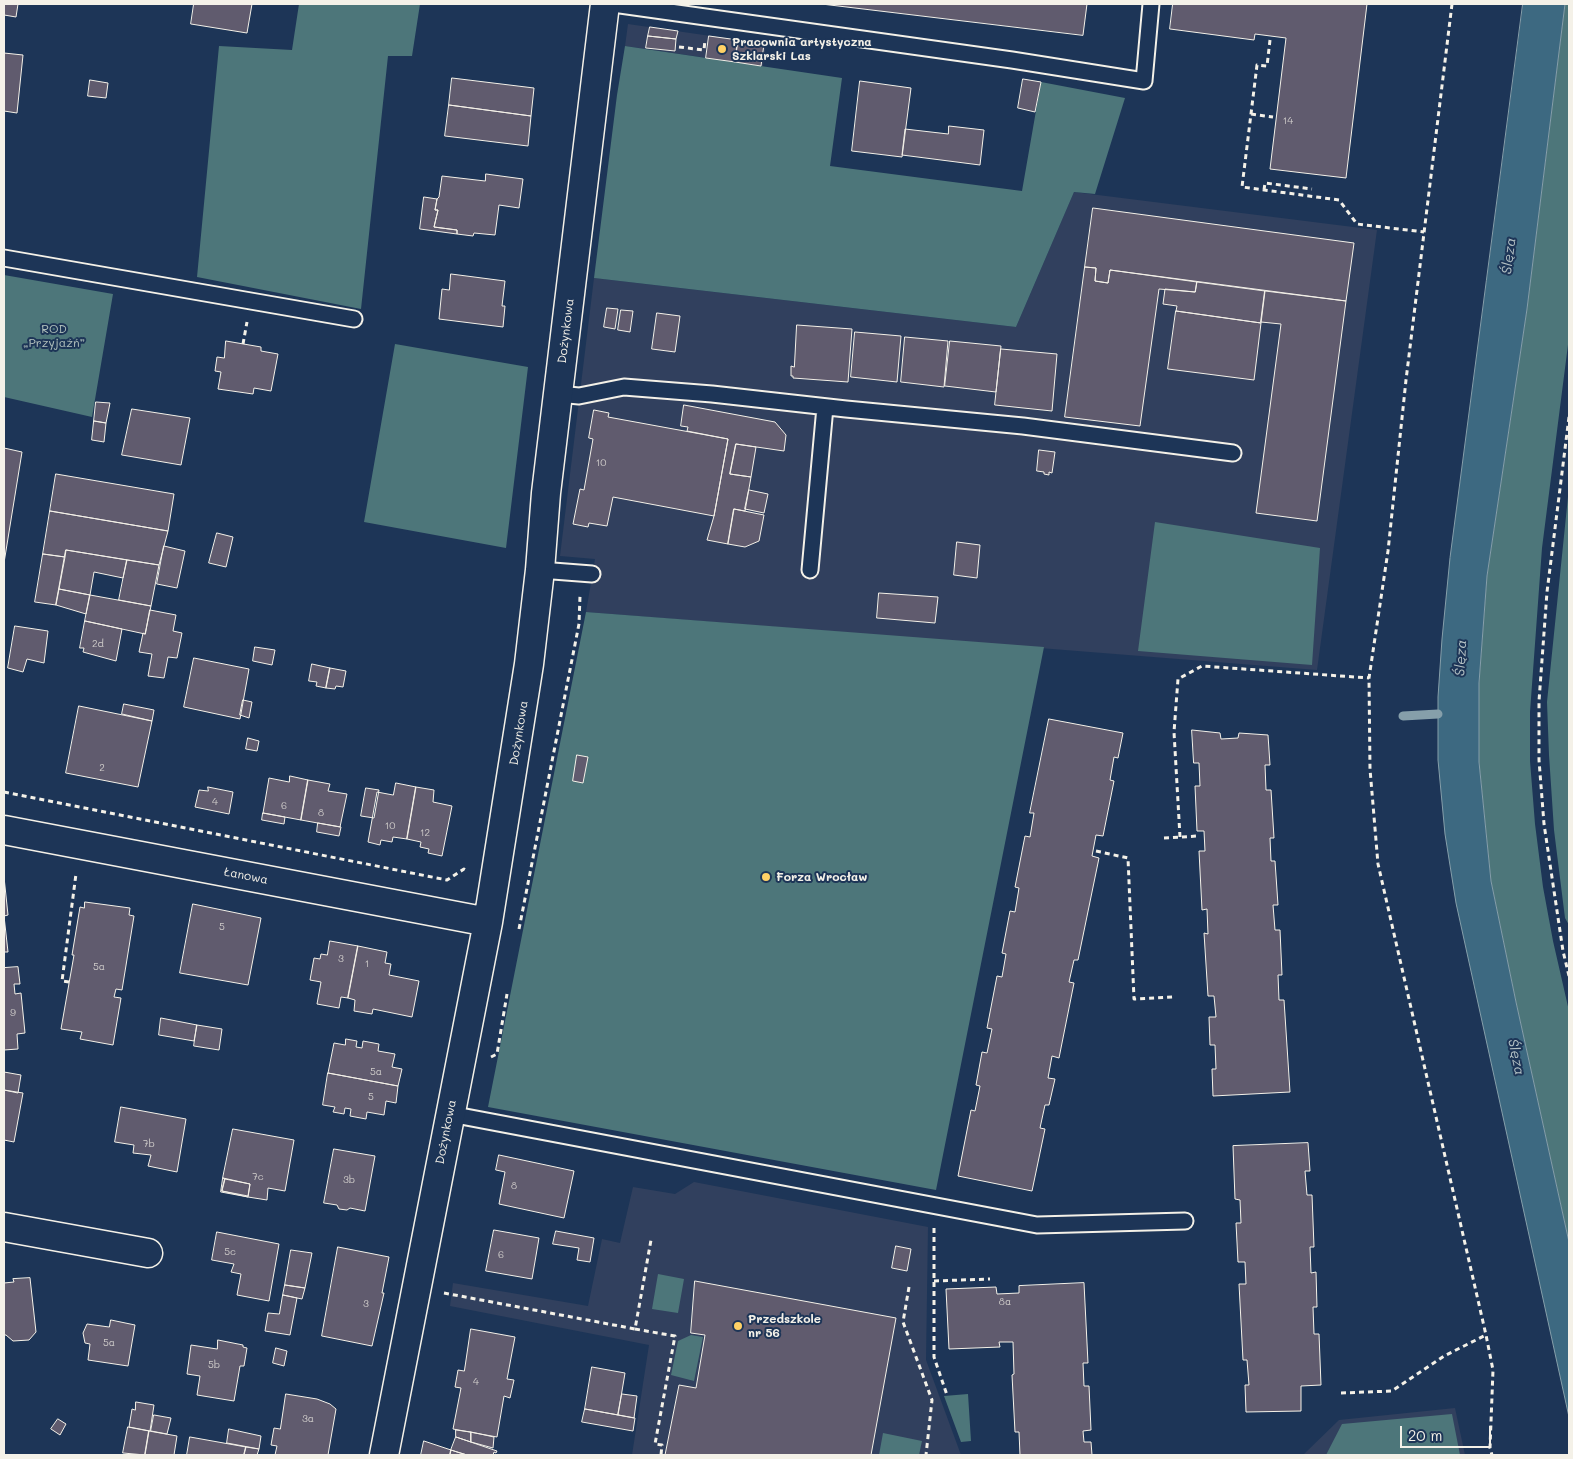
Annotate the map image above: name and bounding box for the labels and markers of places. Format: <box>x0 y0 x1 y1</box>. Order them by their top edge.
place label: Pracownia artystyczna Szklarski Las <box>732 35 872 63</box>
marker: Pracownia artystyczna Szklarski Las <box>716 43 728 55</box>
place label: Forza Wrocław <box>776 870 868 884</box>
marker: Forza Wrocław <box>760 871 772 883</box>
place label: Przedszkole nr 56 <box>748 1312 821 1340</box>
marker: Przedszkole nr 56 <box>732 1320 744 1332</box>

